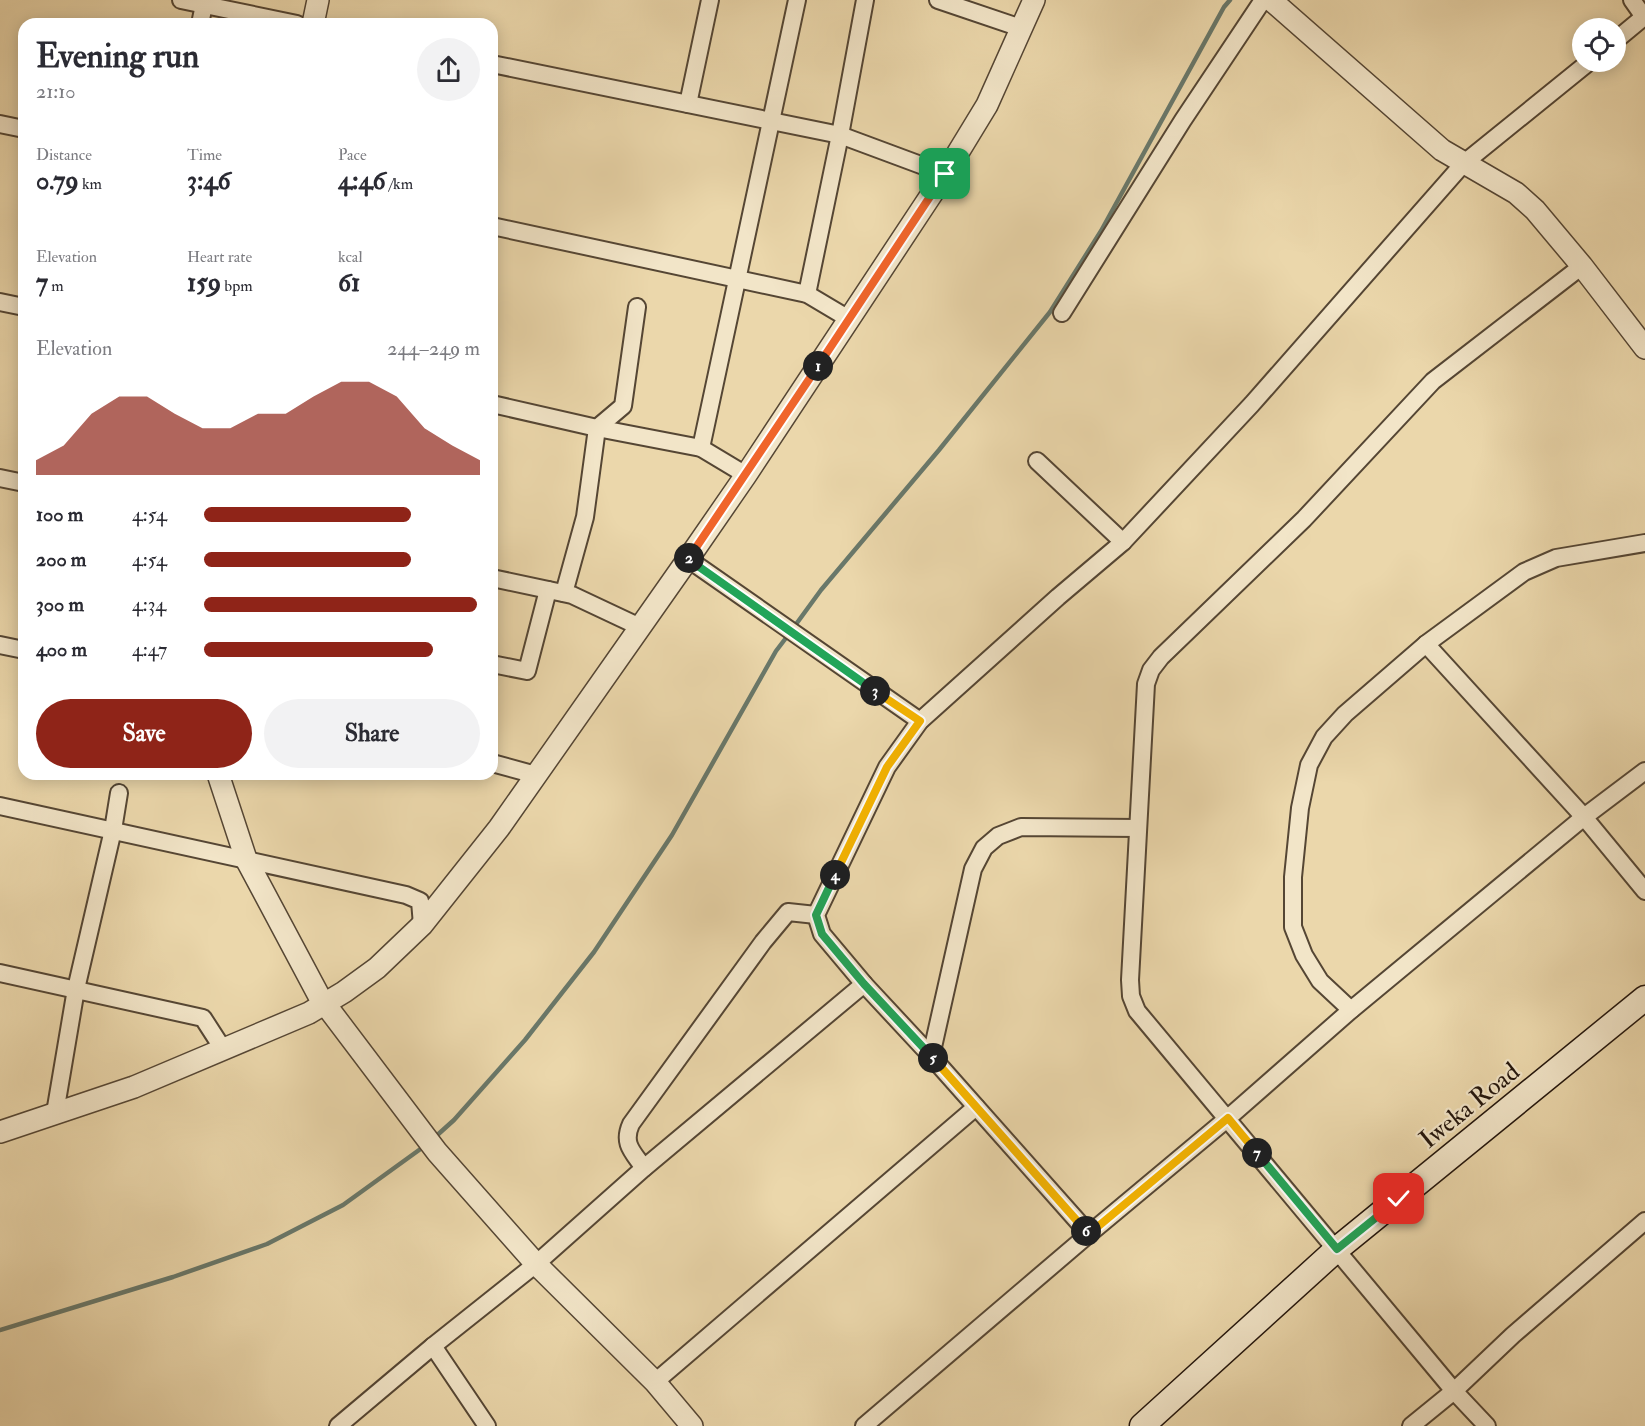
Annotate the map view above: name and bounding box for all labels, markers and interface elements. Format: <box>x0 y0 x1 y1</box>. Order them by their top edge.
map controls <box>1572 18 1626 72</box>
button: locate <box>1572 18 1626 72</box>
text: Evening run <box>36 36 199 77</box>
button: share <box>417 38 480 101</box>
text: 21:10 <box>36 79 76 104</box>
text: Distance <box>36 145 92 165</box>
text: Time <box>187 145 222 165</box>
text: Pace <box>338 145 367 165</box>
pin <box>919 148 970 199</box>
icon: arrive <box>928 157 961 190</box>
text: 0.79 <box>36 165 79 197</box>
text: 3:46 <box>187 165 231 197</box>
text: 4:46 <box>338 165 386 197</box>
text: km <box>79 174 102 194</box>
text: /km <box>386 174 413 194</box>
text: Elevation <box>36 247 97 267</box>
text: Heart rate <box>187 247 252 267</box>
text: kcal <box>338 247 363 267</box>
text: 7 <box>36 267 48 299</box>
text: 159 <box>187 267 221 299</box>
text: 61 <box>338 267 360 299</box>
text: m <box>48 276 64 296</box>
text: bpm <box>221 276 253 296</box>
text: Elevation <box>36 336 112 361</box>
text: 244–249 m <box>387 336 480 361</box>
pin: 1 <box>803 351 833 381</box>
text: 1 <box>815 356 821 376</box>
text: 100 m <box>36 502 83 527</box>
text: 4:54 <box>132 502 167 527</box>
pin: 2 <box>674 543 704 573</box>
text: 200 m <box>36 547 86 572</box>
text: 4:54 <box>132 547 167 572</box>
text: 2 <box>685 548 693 568</box>
text: 300 m <box>36 592 84 617</box>
text: 4:34 <box>132 592 166 617</box>
text: 400 m <box>36 637 87 662</box>
text: 4:47 <box>132 637 167 662</box>
pin: 3 <box>860 676 890 706</box>
text: 3 <box>872 681 878 701</box>
button: Save <box>36 699 252 768</box>
button: Share <box>264 699 480 768</box>
pin: 4 <box>820 860 850 890</box>
text: 4 <box>831 865 839 885</box>
pin: 5 <box>918 1043 948 1073</box>
text: 5 <box>929 1048 937 1068</box>
street label: Iweka Road <box>1413 1056 1526 1156</box>
pin: 7 <box>1242 1138 1272 1168</box>
text: 7 <box>1253 1143 1261 1163</box>
pin <box>1373 1173 1424 1224</box>
icon: check <box>1382 1182 1415 1215</box>
pin: 6 <box>1071 1216 1101 1246</box>
text: 6 <box>1082 1221 1090 1241</box>

